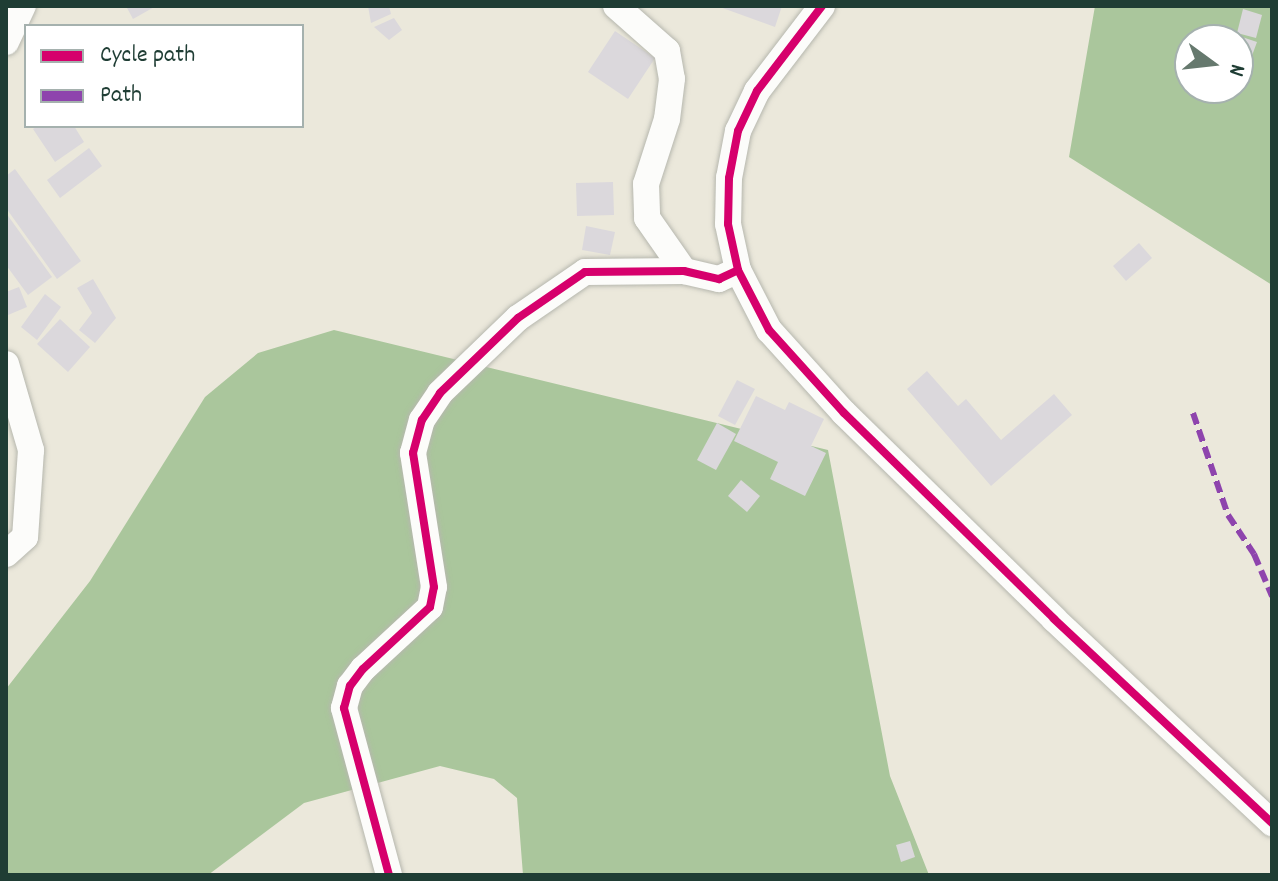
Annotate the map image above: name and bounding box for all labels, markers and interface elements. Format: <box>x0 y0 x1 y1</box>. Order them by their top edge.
legend <box>24 24 304 128</box>
north arrow <box>1174 24 1254 104</box>
text: Cycle path <box>100 39 195 73</box>
text: N <box>1219 61 1252 79</box>
text: Path <box>100 79 142 113</box>

